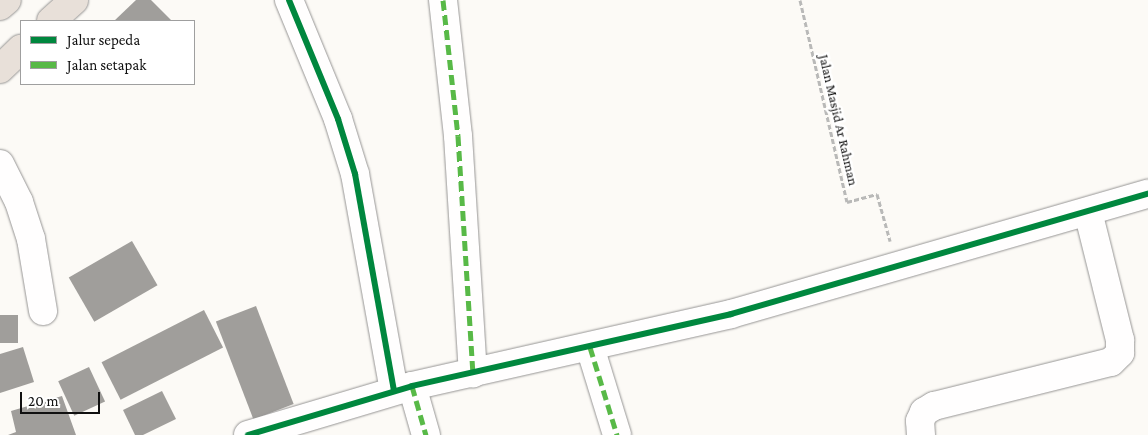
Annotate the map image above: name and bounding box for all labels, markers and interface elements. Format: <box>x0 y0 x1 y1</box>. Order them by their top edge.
legend <box>20 20 195 85</box>
text: Jalur sepeda <box>67 32 140 48</box>
street label: Jalan Masjid Ar Rahman <box>816 53 862 187</box>
text: Jalan setapak <box>67 57 146 73</box>
scale bar <box>22 382 102 414</box>
text: 20 m <box>28 393 59 409</box>

